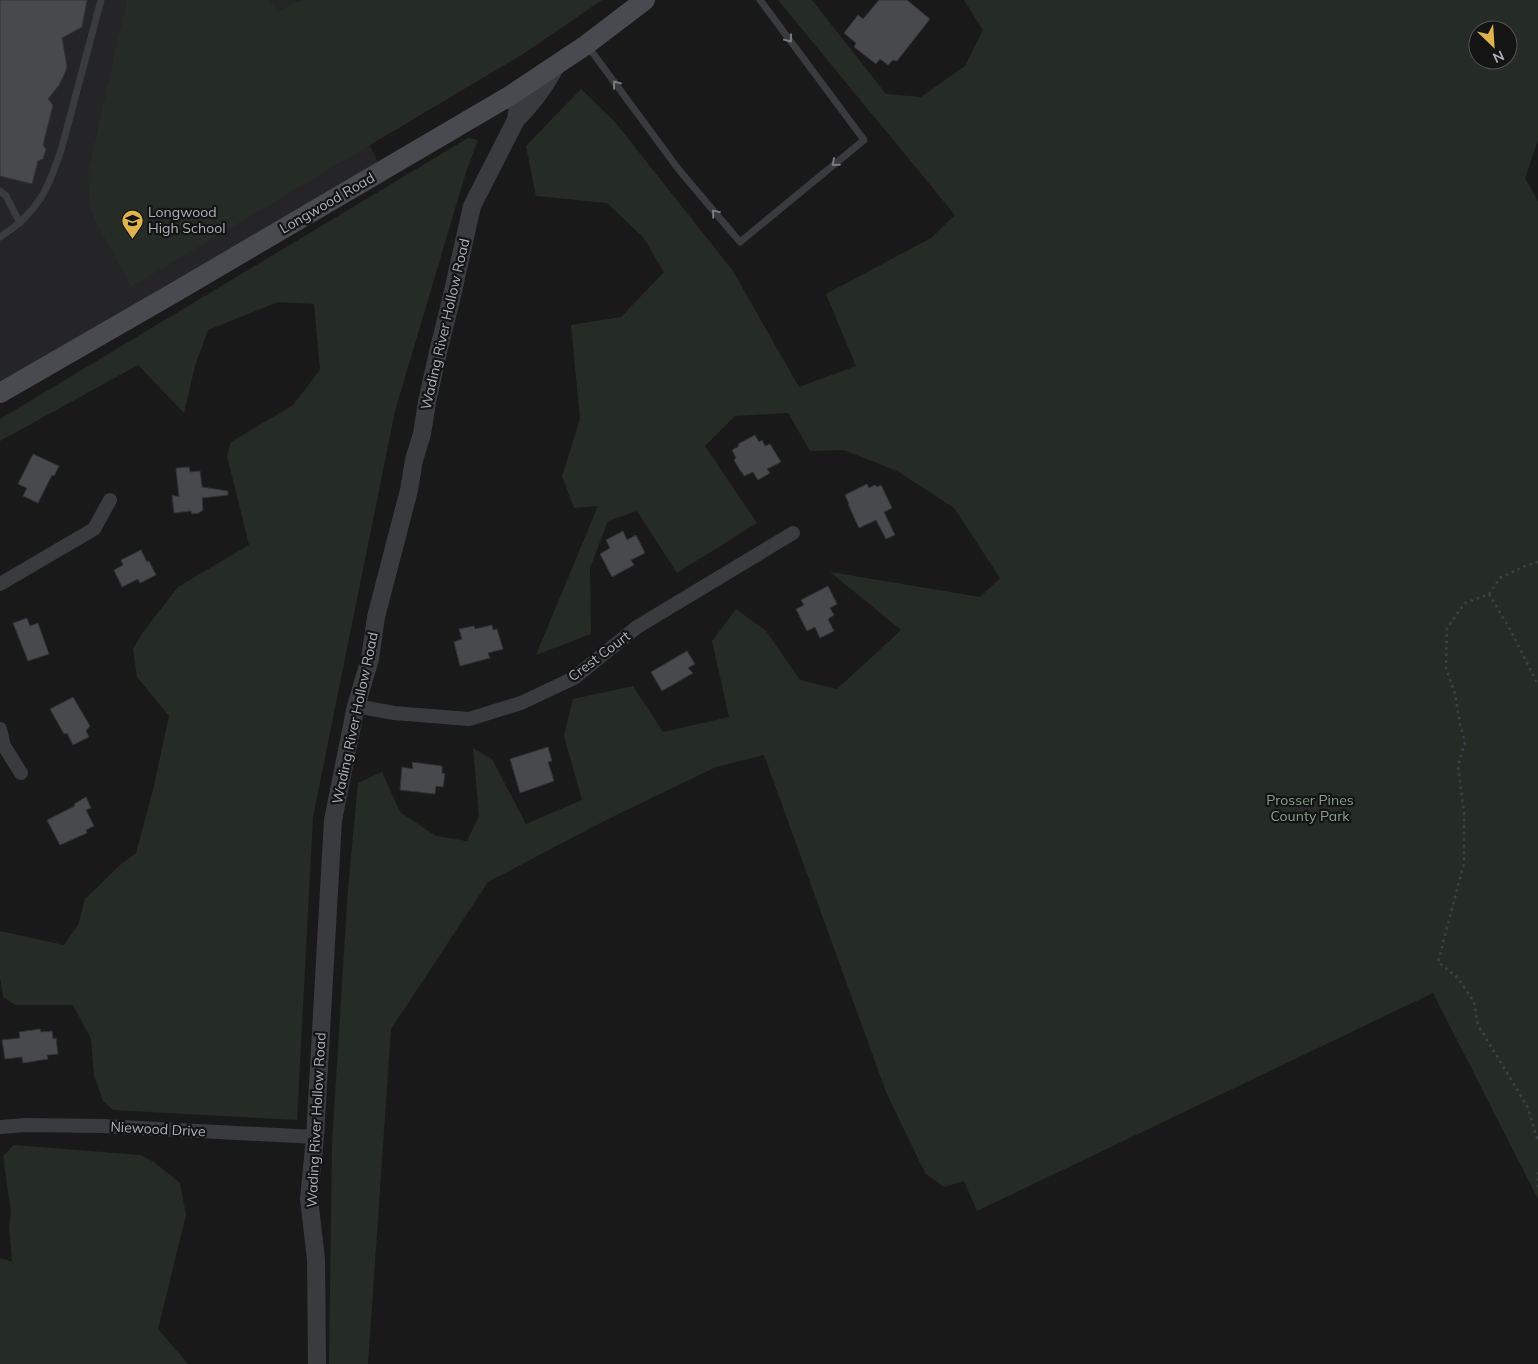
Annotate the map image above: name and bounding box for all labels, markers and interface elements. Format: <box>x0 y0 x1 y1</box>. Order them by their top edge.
north arrow <box>1468 20 1518 70</box>
one-way arrow <box>783 33 792 43</box>
text: N <box>1490 46 1507 67</box>
one-way arrow <box>613 80 622 90</box>
one-way arrow <box>832 158 841 166</box>
street label: Longwood Road <box>276 169 378 237</box>
place label: Longwood High School <box>148 203 226 237</box>
school or university icon: Longwood High School <box>120 208 144 239</box>
one-way arrow <box>712 209 721 218</box>
street label: Wading River Hollow Road <box>417 237 473 411</box>
street label: Crest Court <box>564 627 634 685</box>
street label: Wading River Hollow Road <box>328 630 382 806</box>
park label: Prosser Pines County Park <box>1266 791 1354 825</box>
street label: Wading River Hollow Road <box>302 1032 330 1208</box>
street label: Niewood Drive <box>110 1118 206 1140</box>

